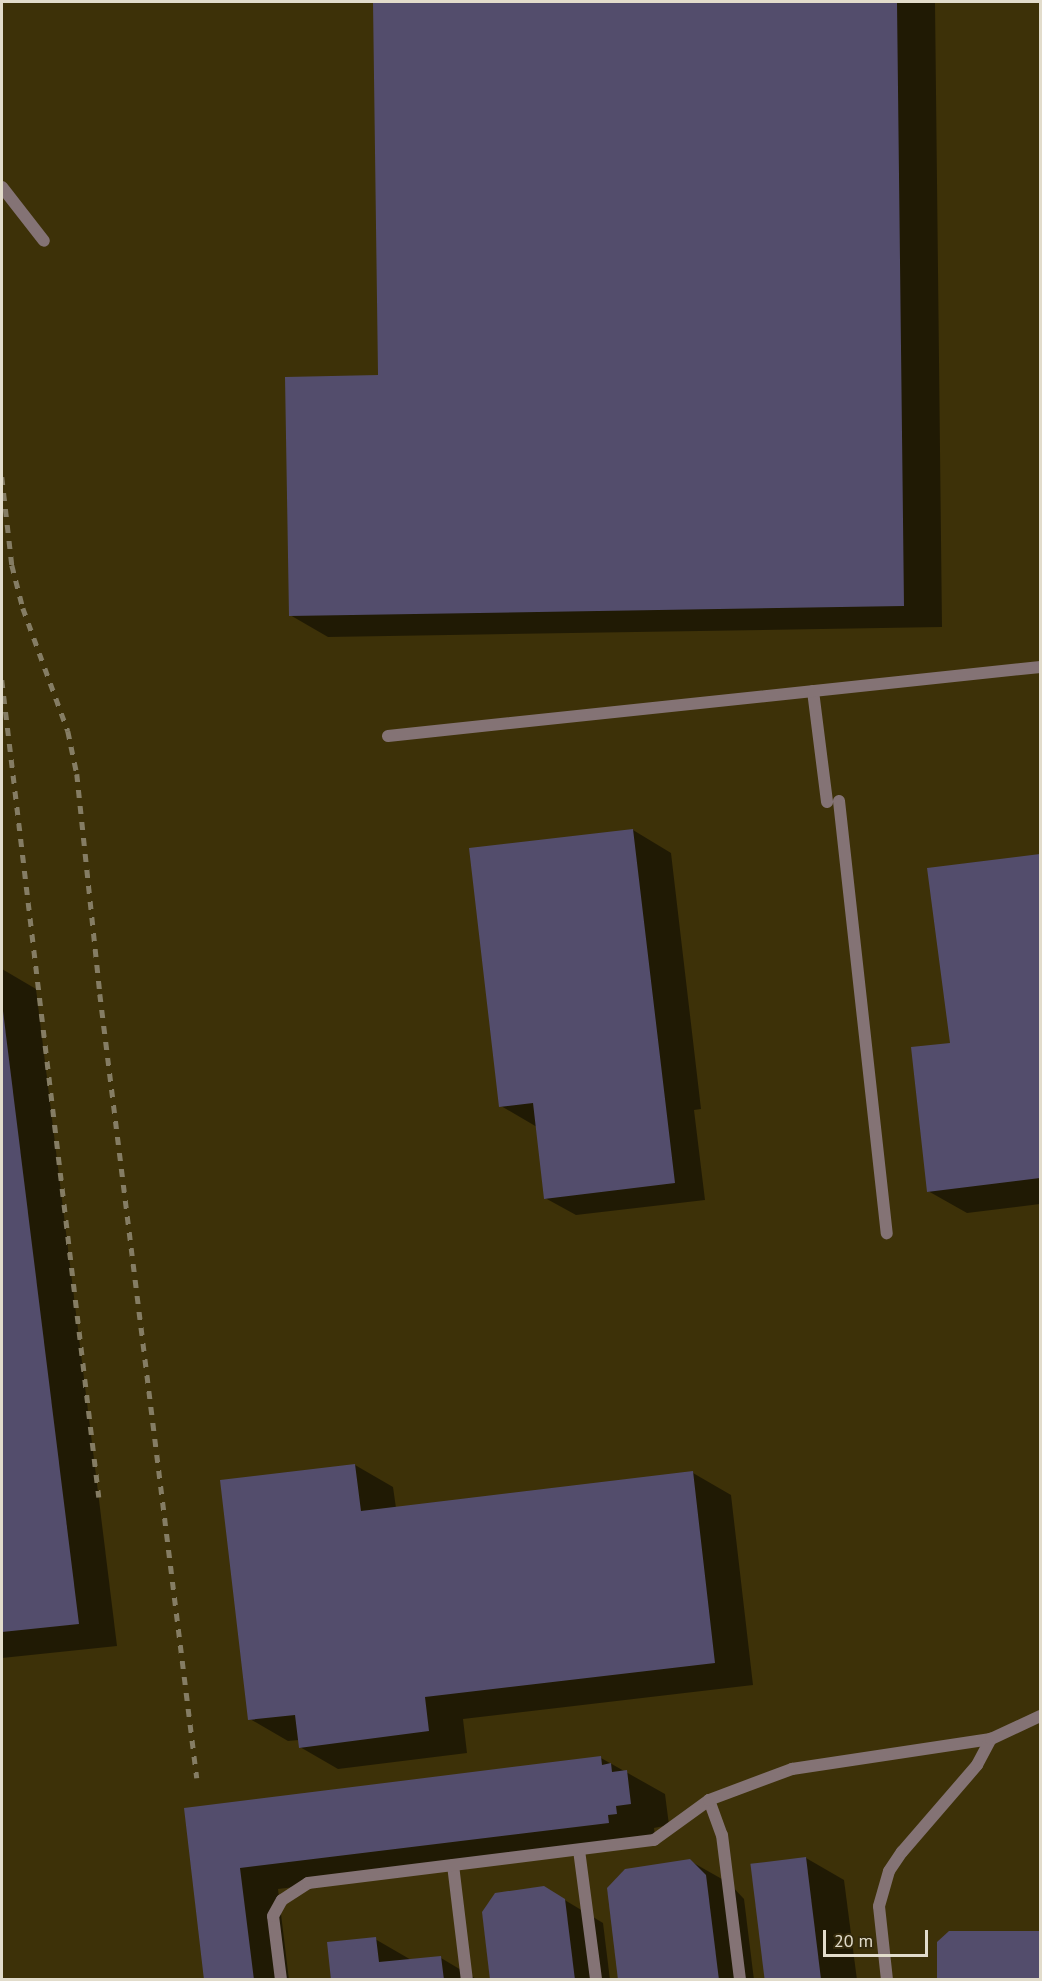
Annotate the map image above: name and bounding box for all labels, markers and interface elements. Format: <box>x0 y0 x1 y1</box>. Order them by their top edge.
scale bar <box>826 1918 931 1956</box>
text: 20 m <box>834 1929 873 1952</box>

